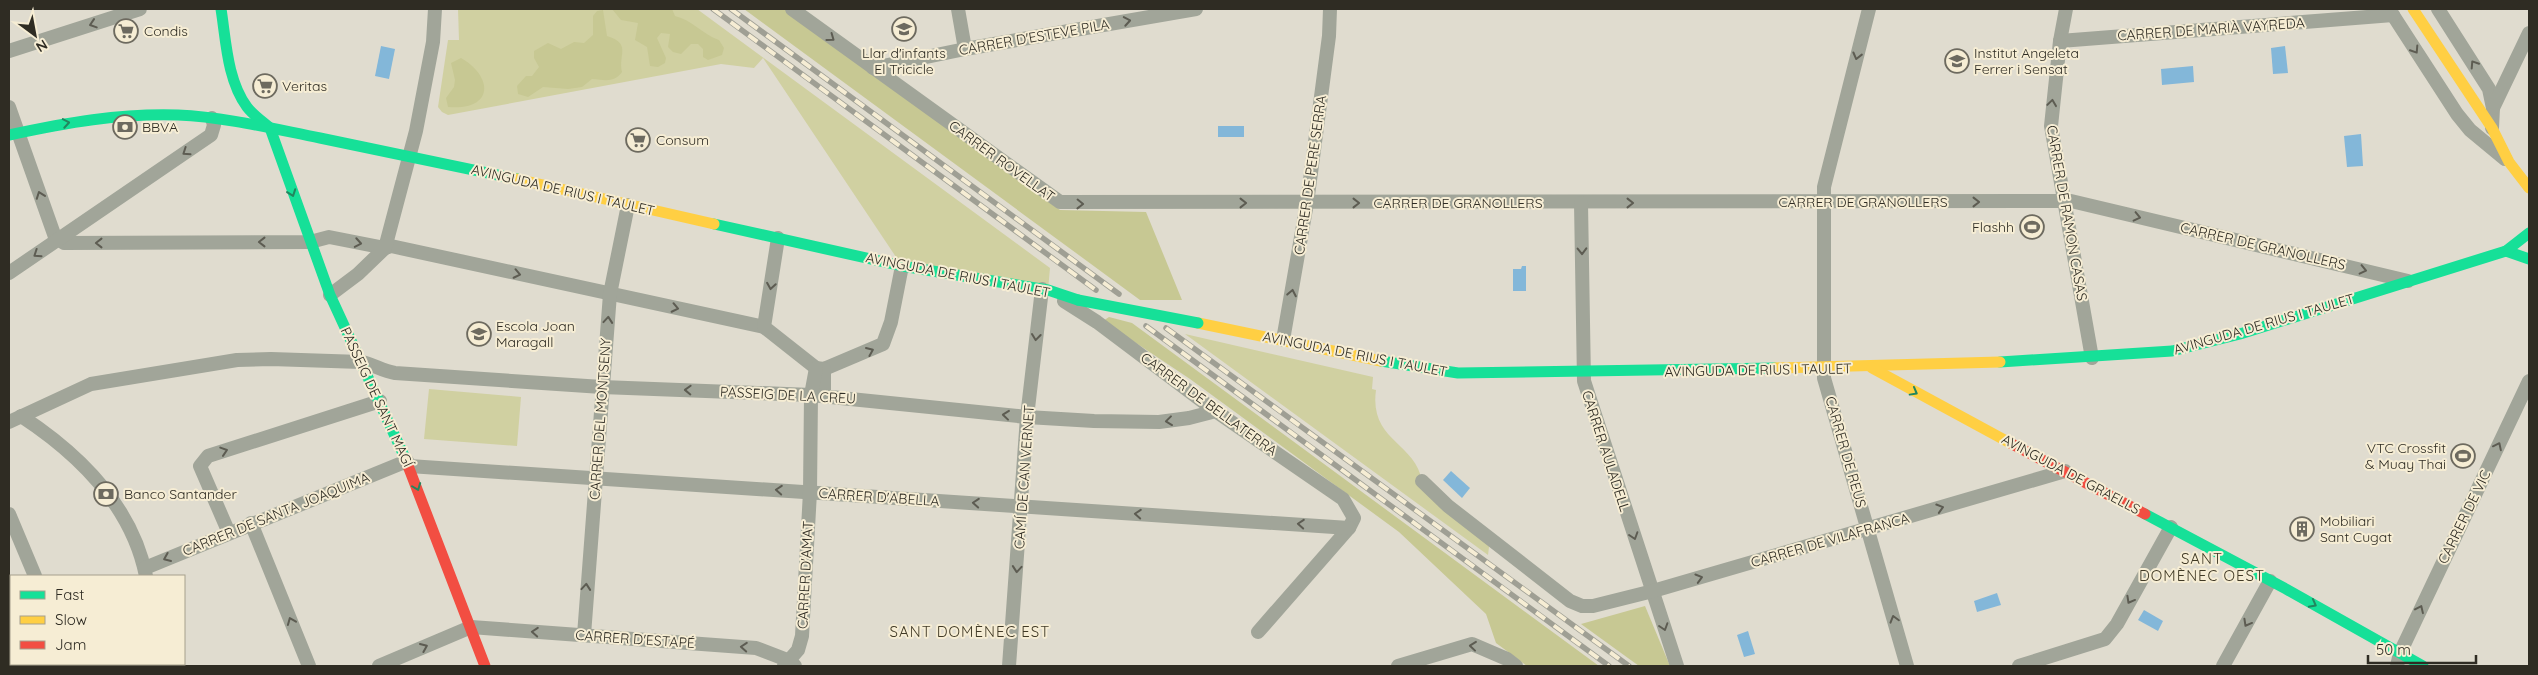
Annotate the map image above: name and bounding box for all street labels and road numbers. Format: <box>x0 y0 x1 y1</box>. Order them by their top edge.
street label: CARRER DE MARIÀ VAYREDA <box>2117 13 2305 45</box>
street label: CARRER D'ESTEVE PILA <box>957 15 1111 59</box>
street label: CARRER DE PERE SERRA <box>1290 94 1330 256</box>
street label: CARRER ROVELLAT <box>945 116 1059 206</box>
street label: CARRER DE RAMON CASAS <box>2043 124 2091 302</box>
street label: AVINGUDA DE RIUS I TAULET <box>470 160 656 220</box>
street label: CARRER DE GRANOLLERS <box>1778 193 1948 211</box>
street label: CARRER DE GRANOLLERS <box>1373 194 1543 212</box>
street label: CARRER DE GRANOLLERS <box>2179 218 2348 274</box>
street label: AVINGUDA DE RIUS I TAULET <box>864 248 1052 302</box>
street label: AVINGUDA DE RIUS I TAULET <box>2171 290 2357 358</box>
street label: PASSEIG DE SANT MAGÍ <box>337 324 418 470</box>
street label: AVINGUDA DE RIUS I TAULET <box>1261 327 1449 381</box>
street label: CARRER DEL MONTSENY <box>585 337 615 501</box>
street label: CARRER DE BELLATERRA <box>1137 348 1281 460</box>
street label: AVINGUDA DE RIUS I TAULET <box>1664 359 1852 381</box>
street label: PASSEIG DE LA CREU <box>720 382 856 408</box>
street label: CARRER AULADELL <box>1578 388 1634 514</box>
street label: CARRER DE REUS <box>1821 394 1871 510</box>
street label: CAMÍ DE CAN VERNET <box>1010 404 1038 550</box>
street label: AVINGUDA DE GRAELLS <box>1999 430 2143 518</box>
street label: CARRER DE VIC <box>2434 467 2494 567</box>
street label: CARRER DE SANTA JOAQUIMA <box>180 468 372 560</box>
street label: CARRER D'ABELLA <box>818 484 940 510</box>
street label: CARRER DE VILAFRANCA <box>1749 509 1911 571</box>
street label: CARRER D'AMAT <box>793 520 817 630</box>
street label: CARRER D'ESTAPÉ <box>575 626 695 652</box>

